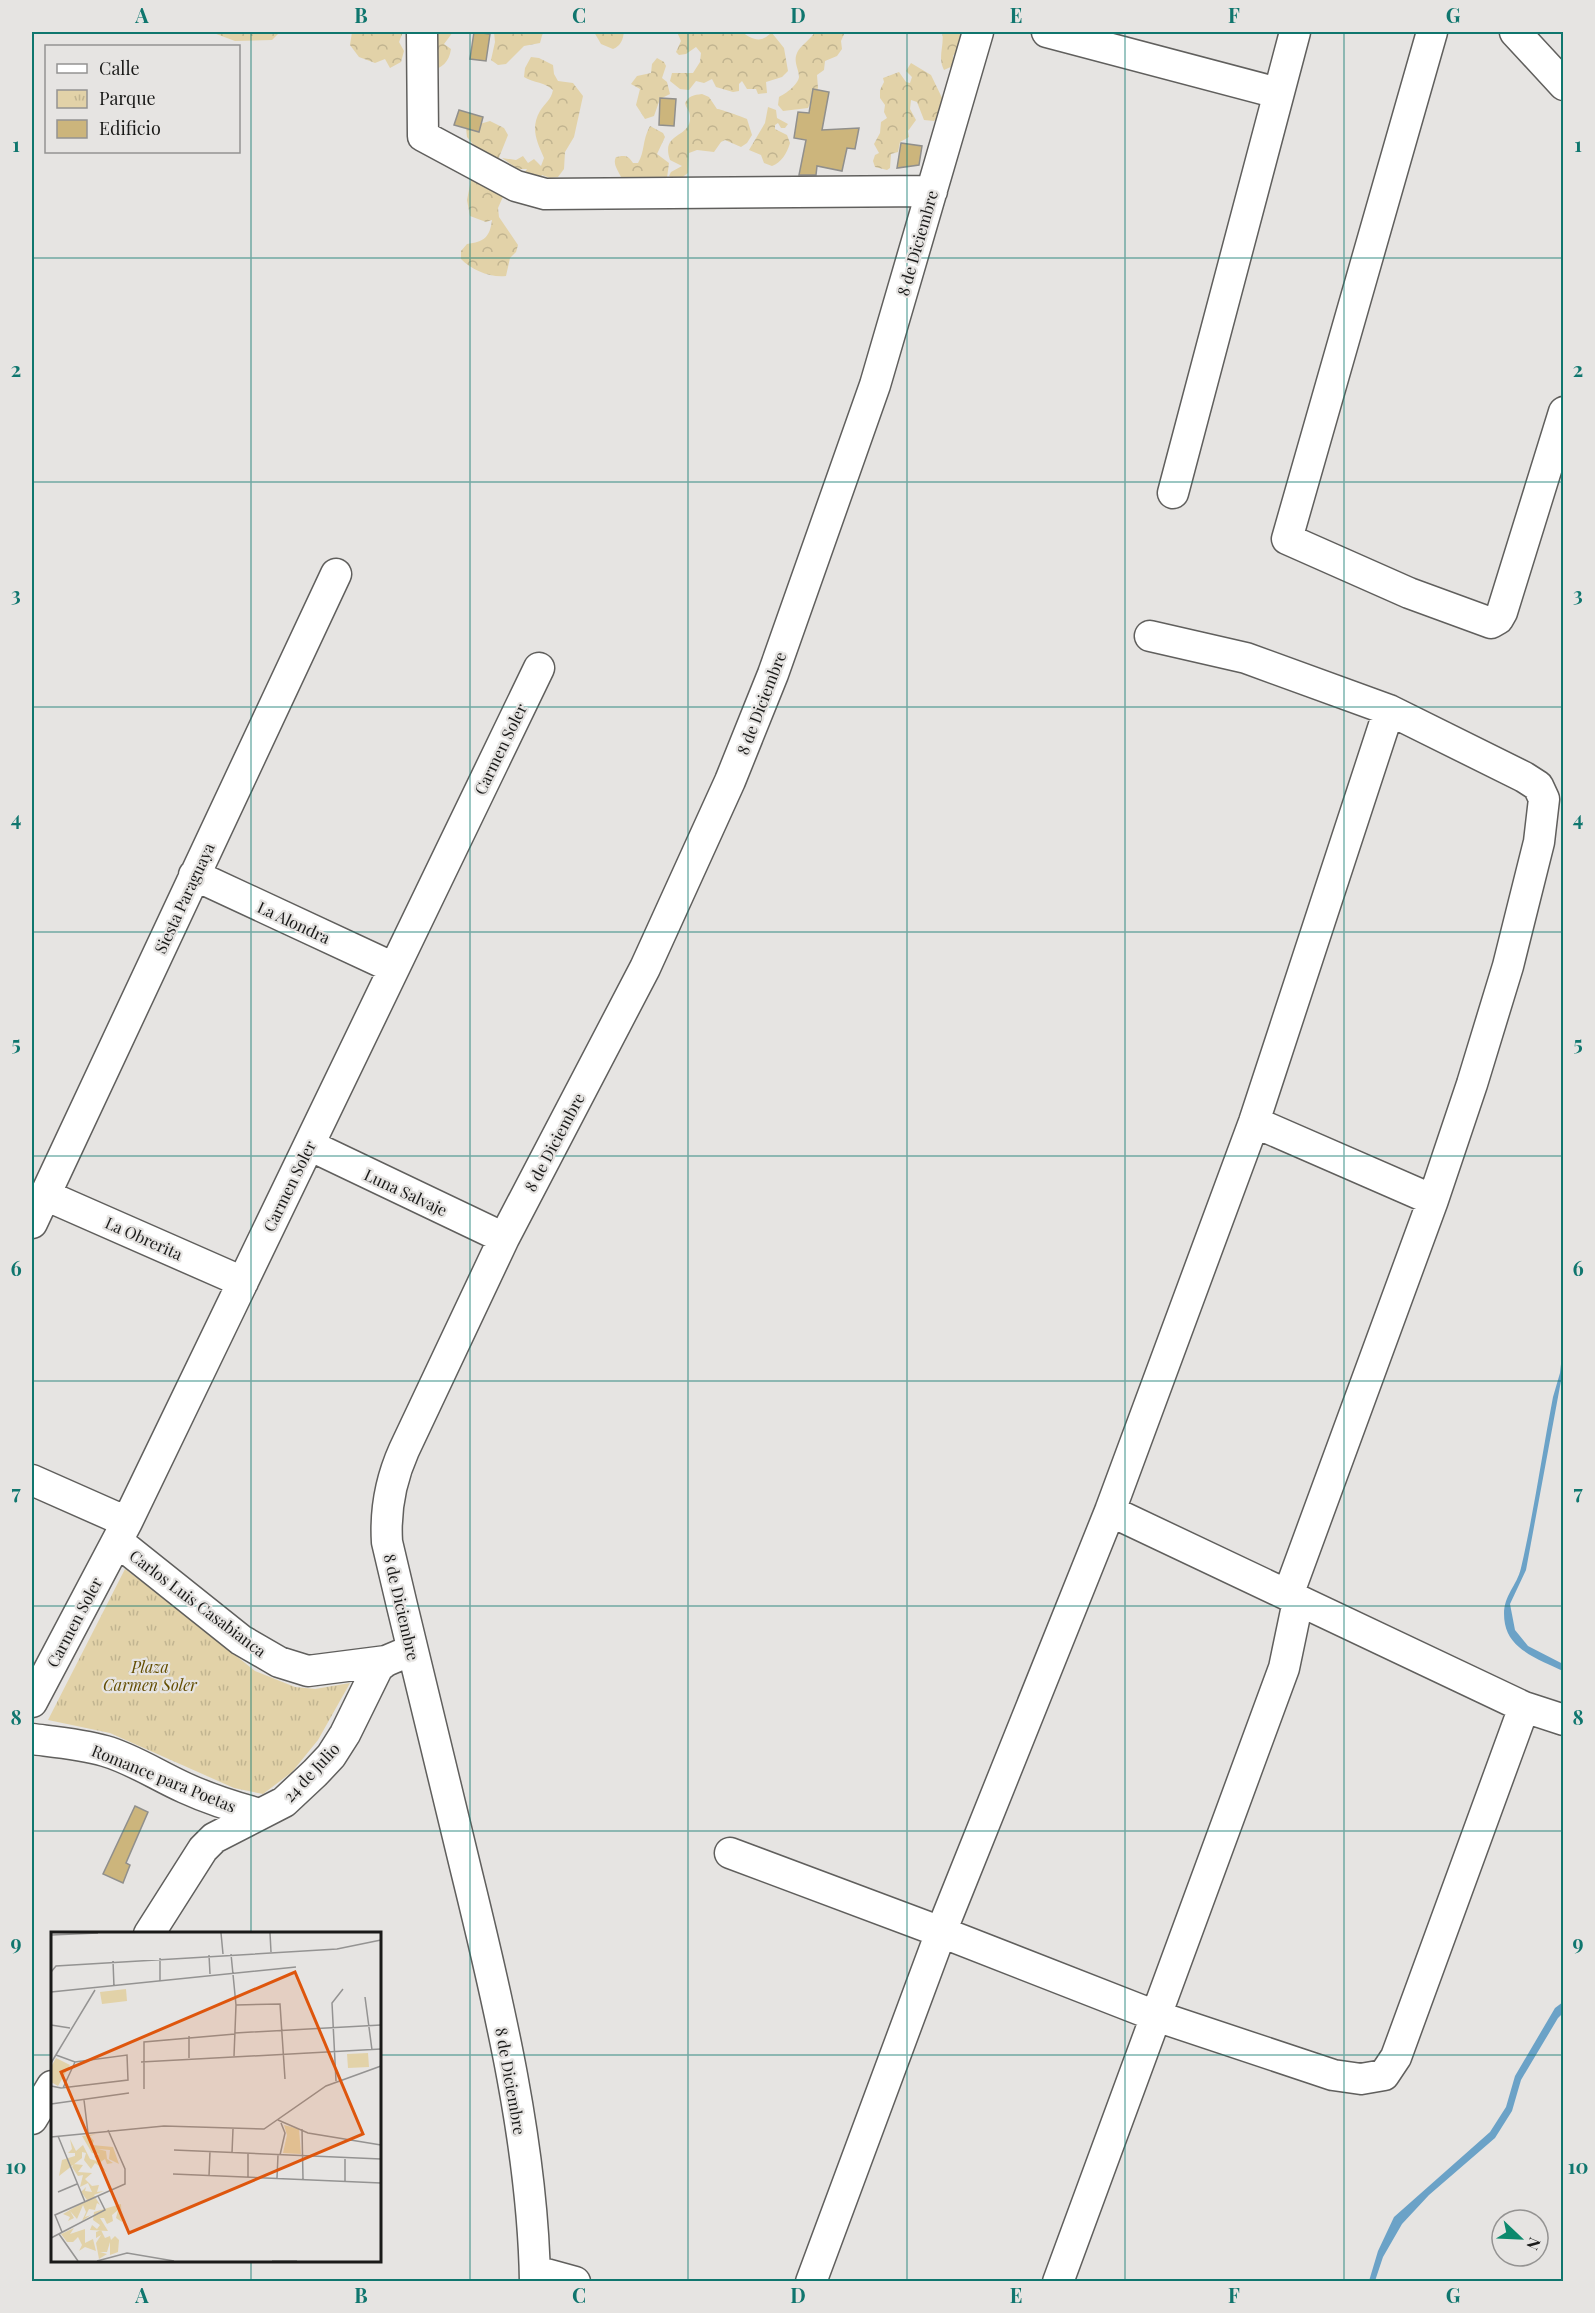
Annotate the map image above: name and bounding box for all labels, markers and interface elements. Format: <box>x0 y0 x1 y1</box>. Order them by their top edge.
text: A <box>134 1 149 28</box>
text: B <box>354 1 368 28</box>
text: C <box>572 1 586 28</box>
text: D <box>790 1 806 28</box>
text: E <box>1010 1 1022 28</box>
text: F <box>1228 1 1240 28</box>
text: G <box>1446 1 1461 28</box>
legend <box>45 45 240 153</box>
text: Calle <box>99 56 140 80</box>
text: Parque <box>99 86 156 110</box>
text: Edificio <box>99 116 161 140</box>
text: 1 <box>12 130 20 157</box>
text: 1 <box>1574 130 1582 157</box>
street label: 8 de Diciembre <box>892 188 942 298</box>
text: 2 <box>11 355 21 382</box>
text: 2 <box>1573 355 1583 382</box>
text: 3 <box>11 580 21 607</box>
text: 3 <box>1573 580 1583 607</box>
street label: 8 de Diciembre <box>732 649 790 757</box>
street label: Carmen Soler <box>469 700 531 798</box>
text: 4 <box>11 804 21 831</box>
text: 4 <box>1573 804 1583 831</box>
street label: Siesta Paraguaya <box>149 839 219 957</box>
street label: La Alondra <box>254 896 334 948</box>
text: 5 <box>11 1029 21 1056</box>
text: 5 <box>1573 1029 1583 1056</box>
street label: 8 de Diciembre <box>519 1089 589 1195</box>
street label: Carmen Soler <box>258 1137 320 1235</box>
street label: Luna Salvaje <box>361 1164 451 1220</box>
street label: La Obrerita <box>102 1212 186 1264</box>
text: 6 <box>10 1254 22 1281</box>
text: 6 <box>1572 1254 1584 1281</box>
text: 7 <box>11 1478 21 1505</box>
text: 7 <box>1573 1478 1583 1505</box>
street label: Carlos Luis Casabianca <box>126 1545 271 1661</box>
street label: 8 de Diciembre <box>380 1552 424 1662</box>
street label: Carmen Soler <box>42 1573 106 1671</box>
park label: Plaza Carmen Soler <box>103 1656 198 1695</box>
text: 8 <box>10 1703 22 1730</box>
text: 8 <box>1572 1703 1584 1730</box>
street label: 24 de Julio <box>278 1738 344 1806</box>
street label: Romance para Poetas <box>89 1739 239 1817</box>
text: 9 <box>10 1928 22 1955</box>
text: 9 <box>1572 1928 1584 1955</box>
inset map <box>51 1932 381 2262</box>
street label: 8 de Diciembre <box>491 2026 531 2136</box>
text: 10 <box>6 2152 26 2179</box>
text: 10 <box>1568 2152 1588 2179</box>
north arrow <box>1490 2208 1550 2268</box>
text: N <box>1522 2235 1546 2254</box>
text: A <box>134 2281 149 2308</box>
text: B <box>354 2281 368 2308</box>
text: C <box>572 2281 586 2308</box>
text: D <box>790 2281 806 2308</box>
text: E <box>1010 2281 1022 2308</box>
text: F <box>1228 2281 1240 2308</box>
text: G <box>1446 2281 1461 2308</box>

